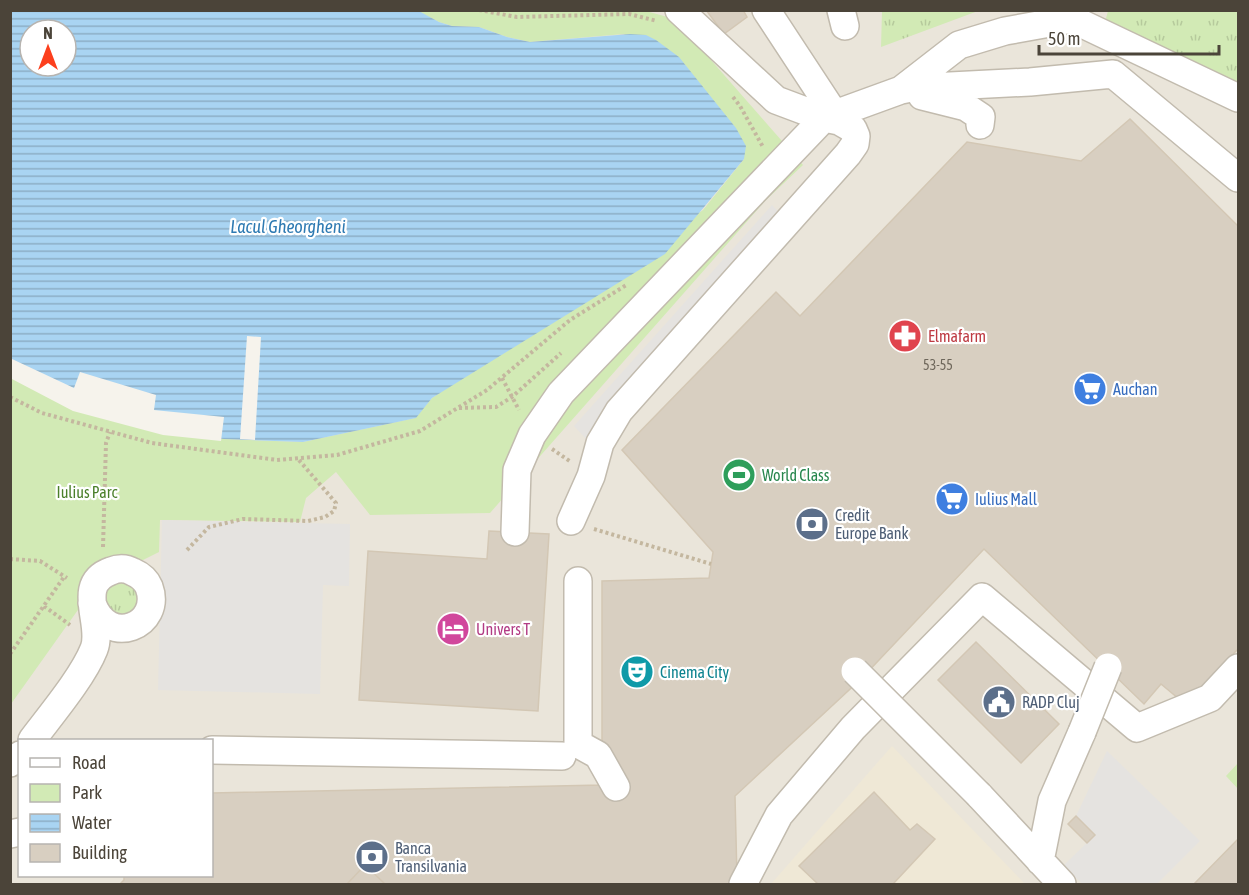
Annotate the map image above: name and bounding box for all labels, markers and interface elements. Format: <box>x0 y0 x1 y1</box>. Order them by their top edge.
north arrow <box>18 18 78 78</box>
scale bar <box>1039 18 1219 56</box>
text: N <box>43 24 53 42</box>
text: 50 m <box>1048 28 1080 49</box>
water label: Lacul Gheorgheni <box>230 216 346 237</box>
pharmacy icon: Elmafarm <box>887 318 923 354</box>
place label: Elmafarm <box>928 327 986 345</box>
house number: 53-55 <box>923 357 953 373</box>
supermarket icon: Auchan <box>1072 371 1108 407</box>
place label: Auchan <box>1113 380 1157 398</box>
sports icon: World Class <box>721 457 757 493</box>
place label: World Class <box>762 466 830 484</box>
supermarket icon: Iulius Mall <box>934 481 970 517</box>
park label: Iulius Parc <box>57 483 118 501</box>
place label: Iulius Mall <box>975 490 1038 508</box>
bank icon: Credit Europe Bank <box>794 506 830 542</box>
place label: Credit Europe Bank <box>835 506 909 543</box>
hotel icon: Univers T <box>435 611 471 647</box>
place label: Univers T <box>476 620 530 638</box>
theatre icon: Cinema City <box>619 654 655 690</box>
place label: Cinema City <box>660 663 730 682</box>
public building icon: RADP Cluj <box>981 684 1017 720</box>
place label: RADP Cluj <box>1022 693 1080 712</box>
legend <box>18 739 213 877</box>
text: Road <box>72 752 106 773</box>
text: Park <box>72 782 102 803</box>
text: Water <box>72 812 112 833</box>
bank icon: Banca Transilvania <box>354 839 390 875</box>
place label: Banca Transilvania <box>395 839 467 875</box>
text: Building <box>72 842 127 863</box>

